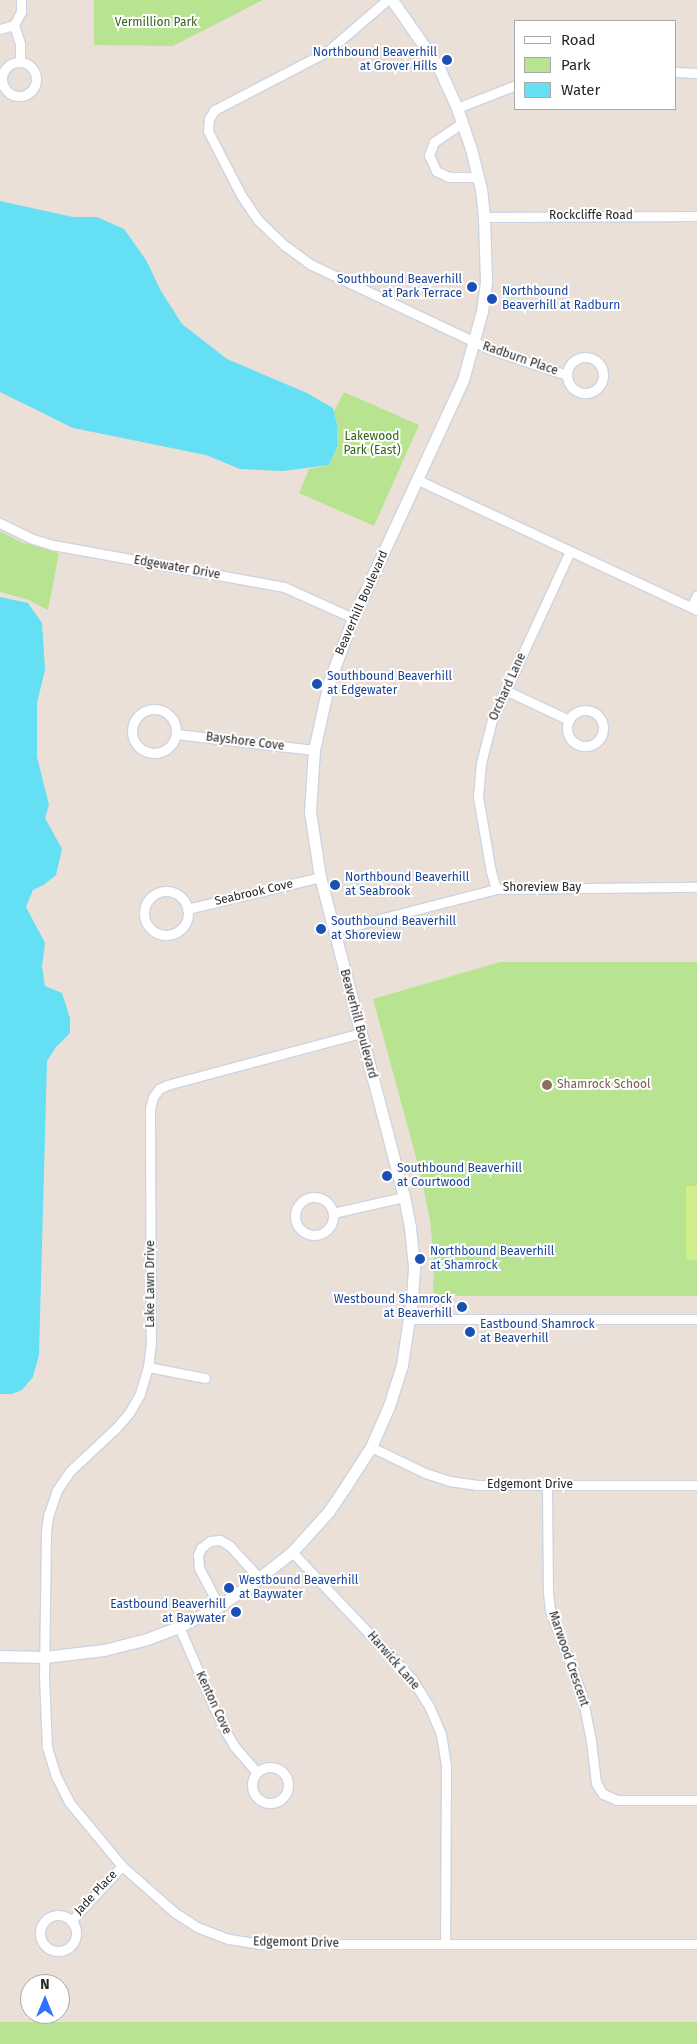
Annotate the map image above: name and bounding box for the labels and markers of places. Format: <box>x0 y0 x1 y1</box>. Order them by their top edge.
place label: Northbound Beaverhill at Grover Hills <box>313 46 437 74</box>
marker: Northbound Beaverhill at Grover Hills <box>441 54 453 66</box>
place label: Southbound Beaverhill at Park Terrace <box>337 273 462 301</box>
marker: Southbound Beaverhill at Park Terrace <box>466 281 478 293</box>
place label: Northbound Beaverhill at Radburn <box>502 285 620 313</box>
marker: Northbound Beaverhill at Radburn <box>486 293 498 305</box>
place label: Southbound Beaverhill at Edgewater <box>327 670 452 698</box>
marker: Southbound Beaverhill at Edgewater <box>311 678 323 690</box>
place label: Northbound Beaverhill at Seabrook <box>345 871 469 899</box>
marker: Northbound Beaverhill at Seabrook <box>329 879 341 891</box>
place label: Southbound Beaverhill at Shoreview <box>331 915 456 943</box>
marker: Southbound Beaverhill at Shoreview <box>315 923 327 935</box>
place label: Shamrock School <box>557 1078 651 1092</box>
marker: Shamrock School <box>541 1079 553 1091</box>
place label: Southbound Beaverhill at Courtwood <box>397 1162 522 1190</box>
marker: Southbound Beaverhill at Courtwood <box>381 1170 393 1182</box>
place label: Northbound Beaverhill at Shamrock <box>430 1245 554 1273</box>
marker: Northbound Beaverhill at Shamrock <box>414 1253 426 1265</box>
place label: Westbound Shamrock at Beaverhill <box>334 1293 452 1321</box>
marker: Westbound Shamrock at Beaverhill <box>456 1301 468 1313</box>
place label: Eastbound Shamrock at Beaverhill <box>480 1318 595 1346</box>
marker: Eastbound Shamrock at Beaverhill <box>464 1326 476 1338</box>
place label: Westbound Beaverhill at Baywater <box>239 1574 358 1602</box>
marker: Westbound Beaverhill at Baywater <box>223 1582 235 1594</box>
place label: Eastbound Beaverhill at Baywater <box>110 1598 226 1626</box>
marker: Eastbound Beaverhill at Baywater <box>230 1606 242 1618</box>

